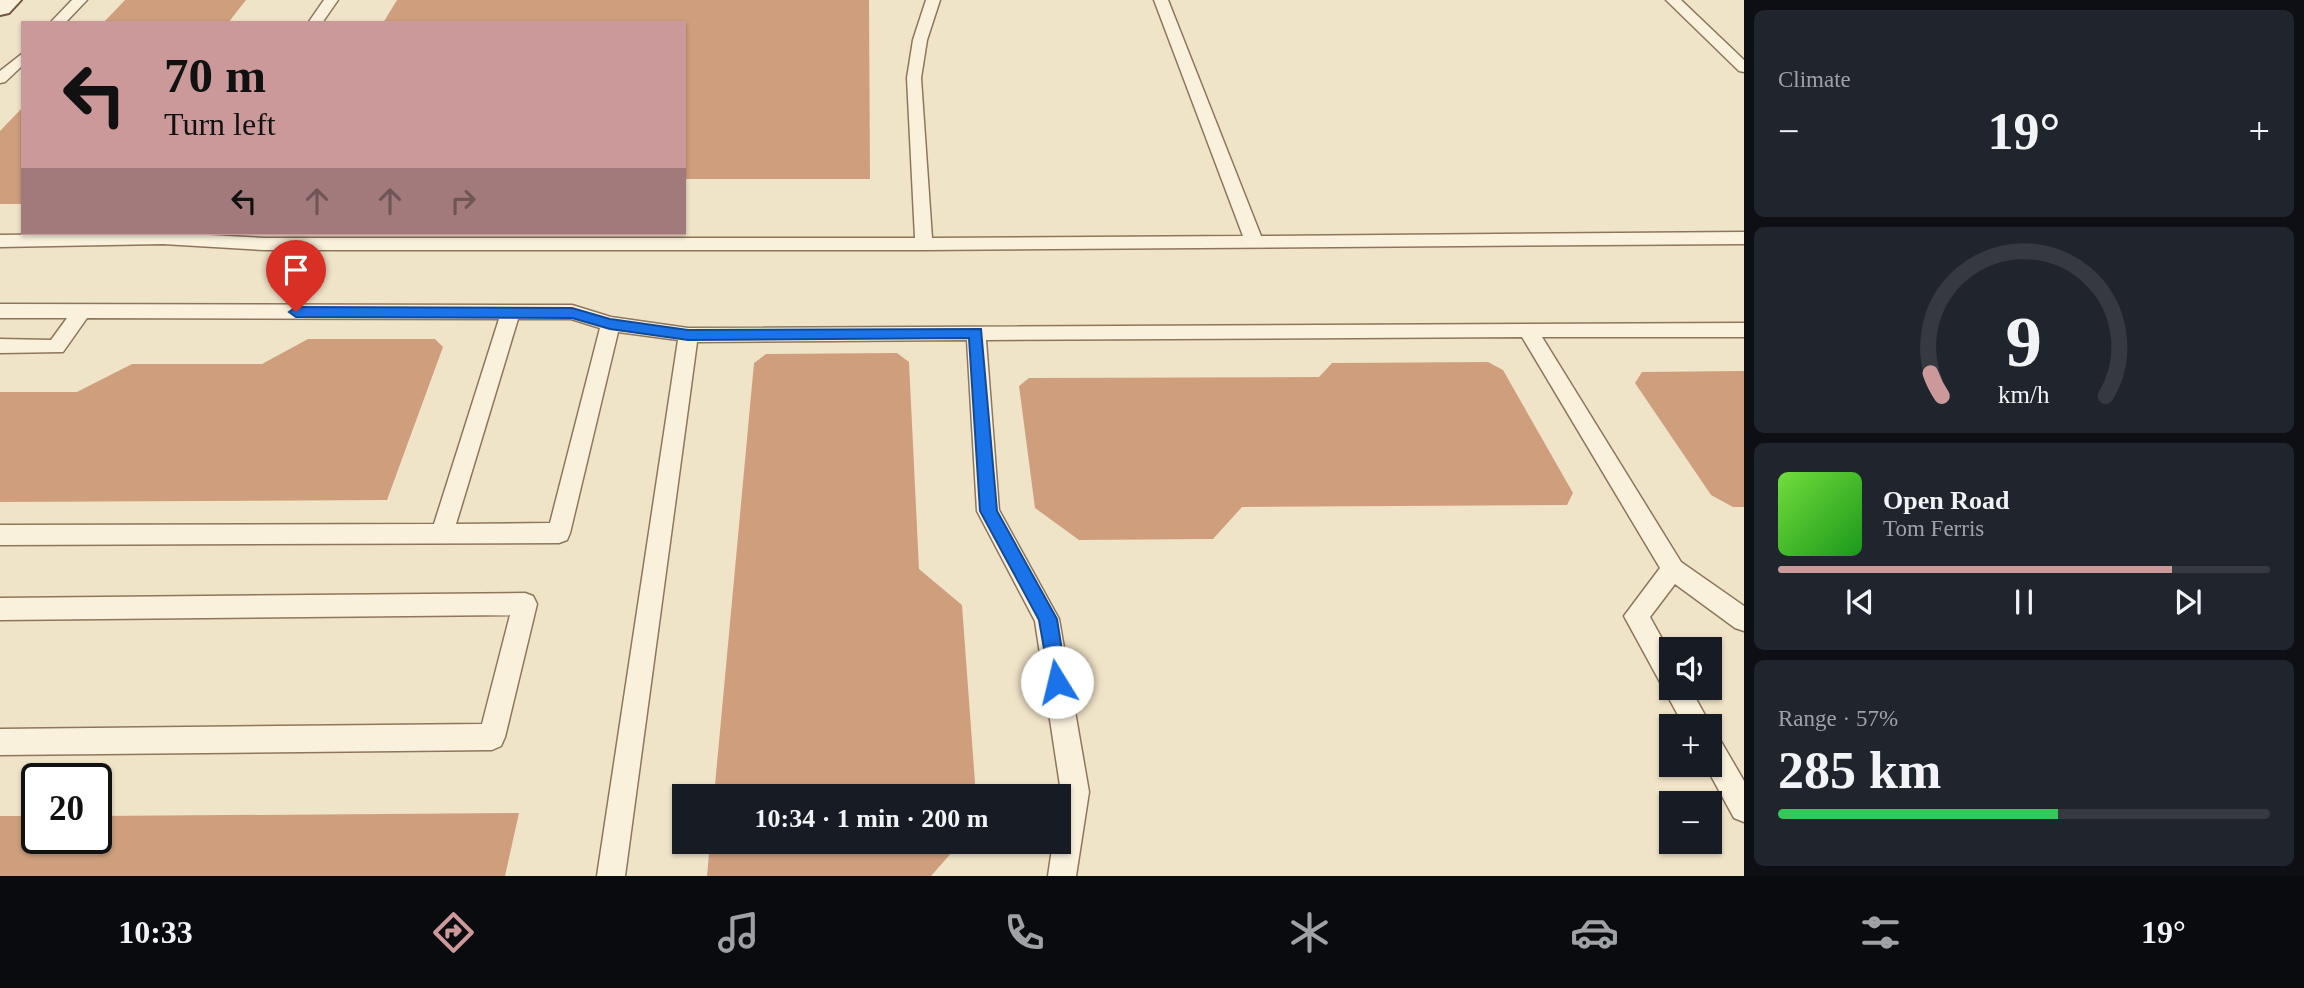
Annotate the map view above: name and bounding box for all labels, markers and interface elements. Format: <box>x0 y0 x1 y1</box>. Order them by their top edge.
text: 70 m <box>164 48 266 103</box>
icon: left <box>49 49 140 140</box>
text: Climate <box>1778 67 1851 92</box>
text: 19° <box>1988 103 2060 160</box>
text: Turn left <box>164 106 276 142</box>
text: − <box>1778 110 1799 152</box>
text: + <box>2249 110 2270 152</box>
icon: left <box>225 182 263 220</box>
icon: ahead <box>298 182 336 220</box>
icon: ahead <box>371 182 409 220</box>
icon: right <box>444 182 482 220</box>
pin <box>266 240 326 312</box>
icon: arrive <box>277 251 315 289</box>
text: 9 <box>2006 301 2042 382</box>
text: km/h <box>1998 381 2050 408</box>
text: Open Road <box>1883 486 2009 515</box>
text: Tom Ferris <box>1883 516 1984 541</box>
icon: previous <box>1841 583 1879 621</box>
icon: pause <box>2005 583 2043 621</box>
icon: next <box>2169 583 2207 621</box>
map controls <box>1659 637 1722 854</box>
button: sound <box>1659 637 1722 700</box>
position arrow <box>1020 645 1094 719</box>
text: Range · 57% <box>1778 706 1898 731</box>
button: + <box>1659 714 1722 777</box>
text: 285 km <box>1778 742 1941 799</box>
speed limit sign: 20 <box>21 763 112 854</box>
button: − <box>1659 791 1722 854</box>
text: 10:34 · 1 min · 200 m <box>755 804 989 833</box>
icon: directions <box>429 908 478 957</box>
icon: music <box>714 908 763 957</box>
icon: phone <box>1000 908 1049 957</box>
icon: climate <box>1285 908 1334 957</box>
icon: car <box>1570 908 1619 957</box>
icon: filters <box>1856 908 1905 957</box>
text: 10:33 <box>118 914 193 950</box>
text: 19° <box>2141 914 2186 950</box>

